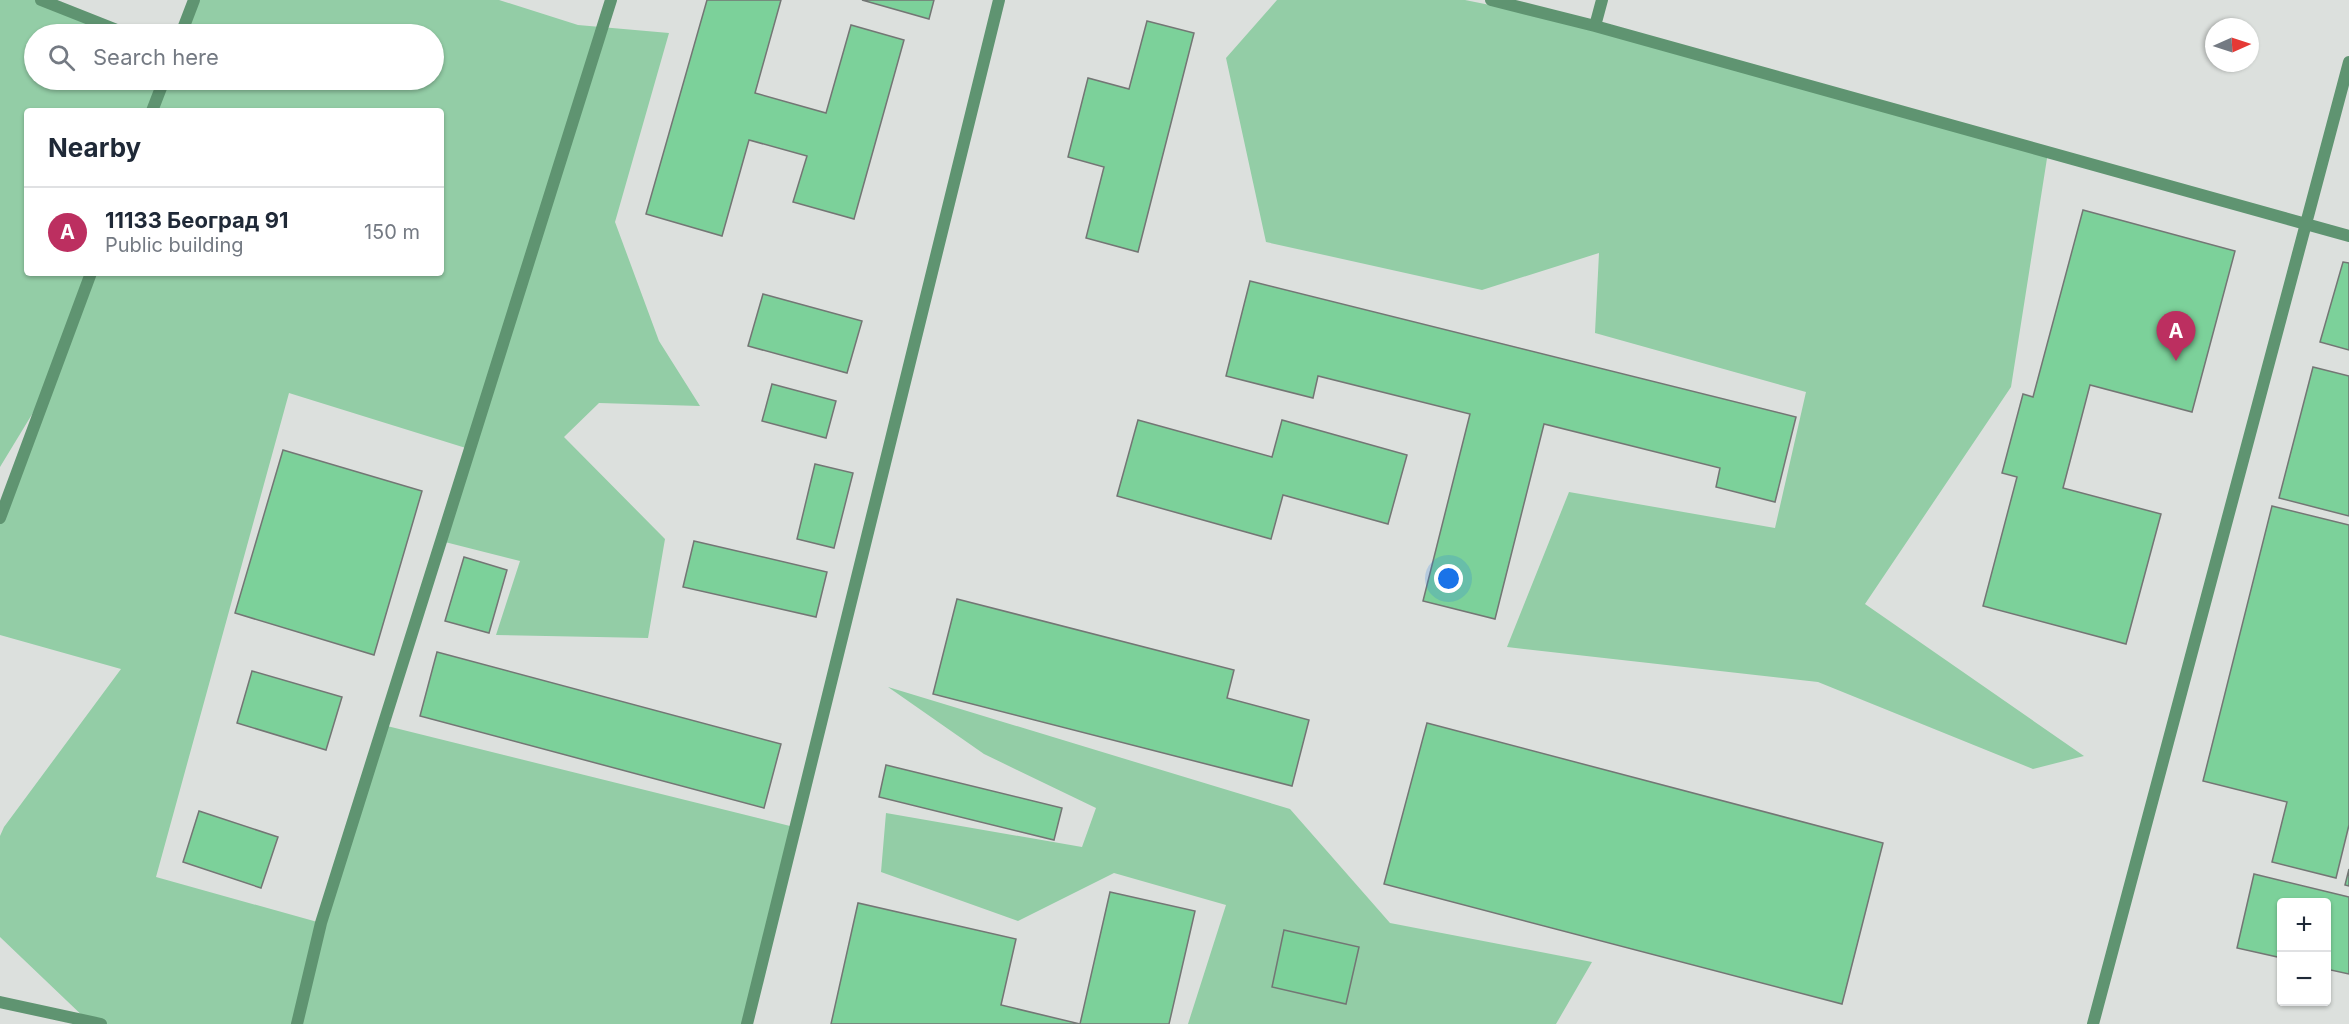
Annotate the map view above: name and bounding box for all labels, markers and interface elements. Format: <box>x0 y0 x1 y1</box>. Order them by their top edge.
north arrow <box>2205 18 2259 72</box>
search box <box>24 24 444 90</box>
icon: search <box>45 41 78 74</box>
text: Search here <box>93 44 219 70</box>
text: Nearby <box>48 132 141 163</box>
text: 11133 Београд 91 <box>105 207 289 233</box>
text: A <box>60 220 75 244</box>
text: 150 m <box>364 220 420 244</box>
text: Public building <box>105 233 244 257</box>
pin: A <box>2156 312 2196 361</box>
your location <box>1434 564 1463 593</box>
map controls <box>2277 898 2331 1006</box>
button: + <box>2277 898 2331 952</box>
button: − <box>2277 952 2331 1006</box>

